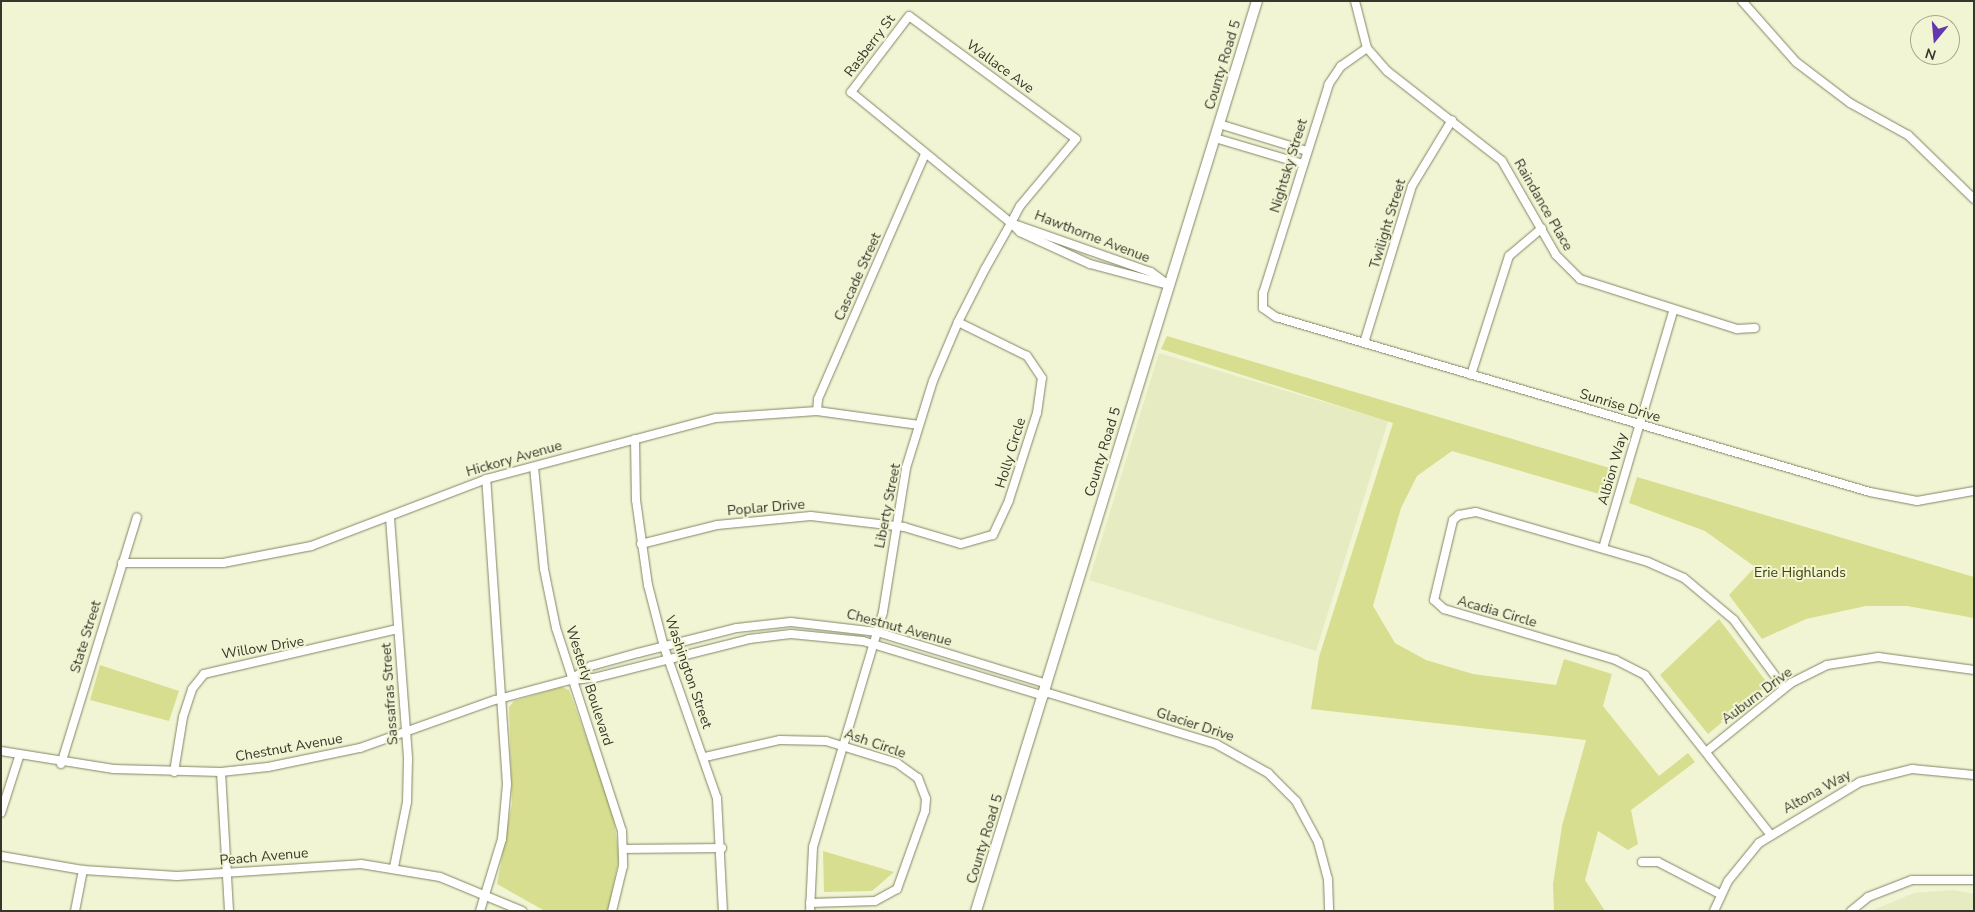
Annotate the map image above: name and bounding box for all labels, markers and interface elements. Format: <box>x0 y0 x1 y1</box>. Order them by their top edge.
street label: Rasberry St <box>841 11 899 81</box>
north arrow <box>1910 15 1960 65</box>
street label: County Road 5 <box>1201 18 1245 112</box>
street label: Wallace Ave <box>963 37 1037 97</box>
text: N <box>1923 43 1939 64</box>
street label: Nightsky Street <box>1267 117 1311 215</box>
street label: Raindance Place <box>1510 156 1576 254</box>
street label: Twilight Street <box>1366 177 1410 271</box>
street label: Hawthorne Avenue <box>1032 207 1152 267</box>
street label: Cascade Street <box>831 230 885 324</box>
street label: Sunrise Drive <box>1578 386 1662 426</box>
street label: County Road 5 <box>1081 405 1125 499</box>
street label: Holly Circle <box>992 416 1030 490</box>
street label: Albion Way <box>1595 431 1631 507</box>
street label: Hickory Avenue <box>464 437 564 481</box>
street label: Liberty Street <box>872 462 904 550</box>
street label: Poplar Drive <box>726 496 806 520</box>
park label: Erie Highlands <box>1754 565 1846 581</box>
street label: Acadia Circle <box>1455 593 1539 631</box>
street label: State Street <box>67 599 105 675</box>
street label: Chestnut Avenue <box>845 606 953 650</box>
street label: Washington Street <box>661 613 715 731</box>
street label: Westerly Boulevard <box>562 624 616 748</box>
street label: Willow Drive <box>221 633 305 663</box>
street label: Sassafras Street <box>378 642 402 746</box>
street label: Auburn Drive <box>1718 664 1796 728</box>
street label: Glacier Drive <box>1154 705 1236 745</box>
street label: Ash Circle <box>842 726 908 762</box>
street label: Chestnut Avenue <box>234 730 344 766</box>
street label: Altona Way <box>1780 766 1854 818</box>
street label: County Road 5 <box>963 792 1007 886</box>
street label: Peach Avenue <box>219 845 309 869</box>

